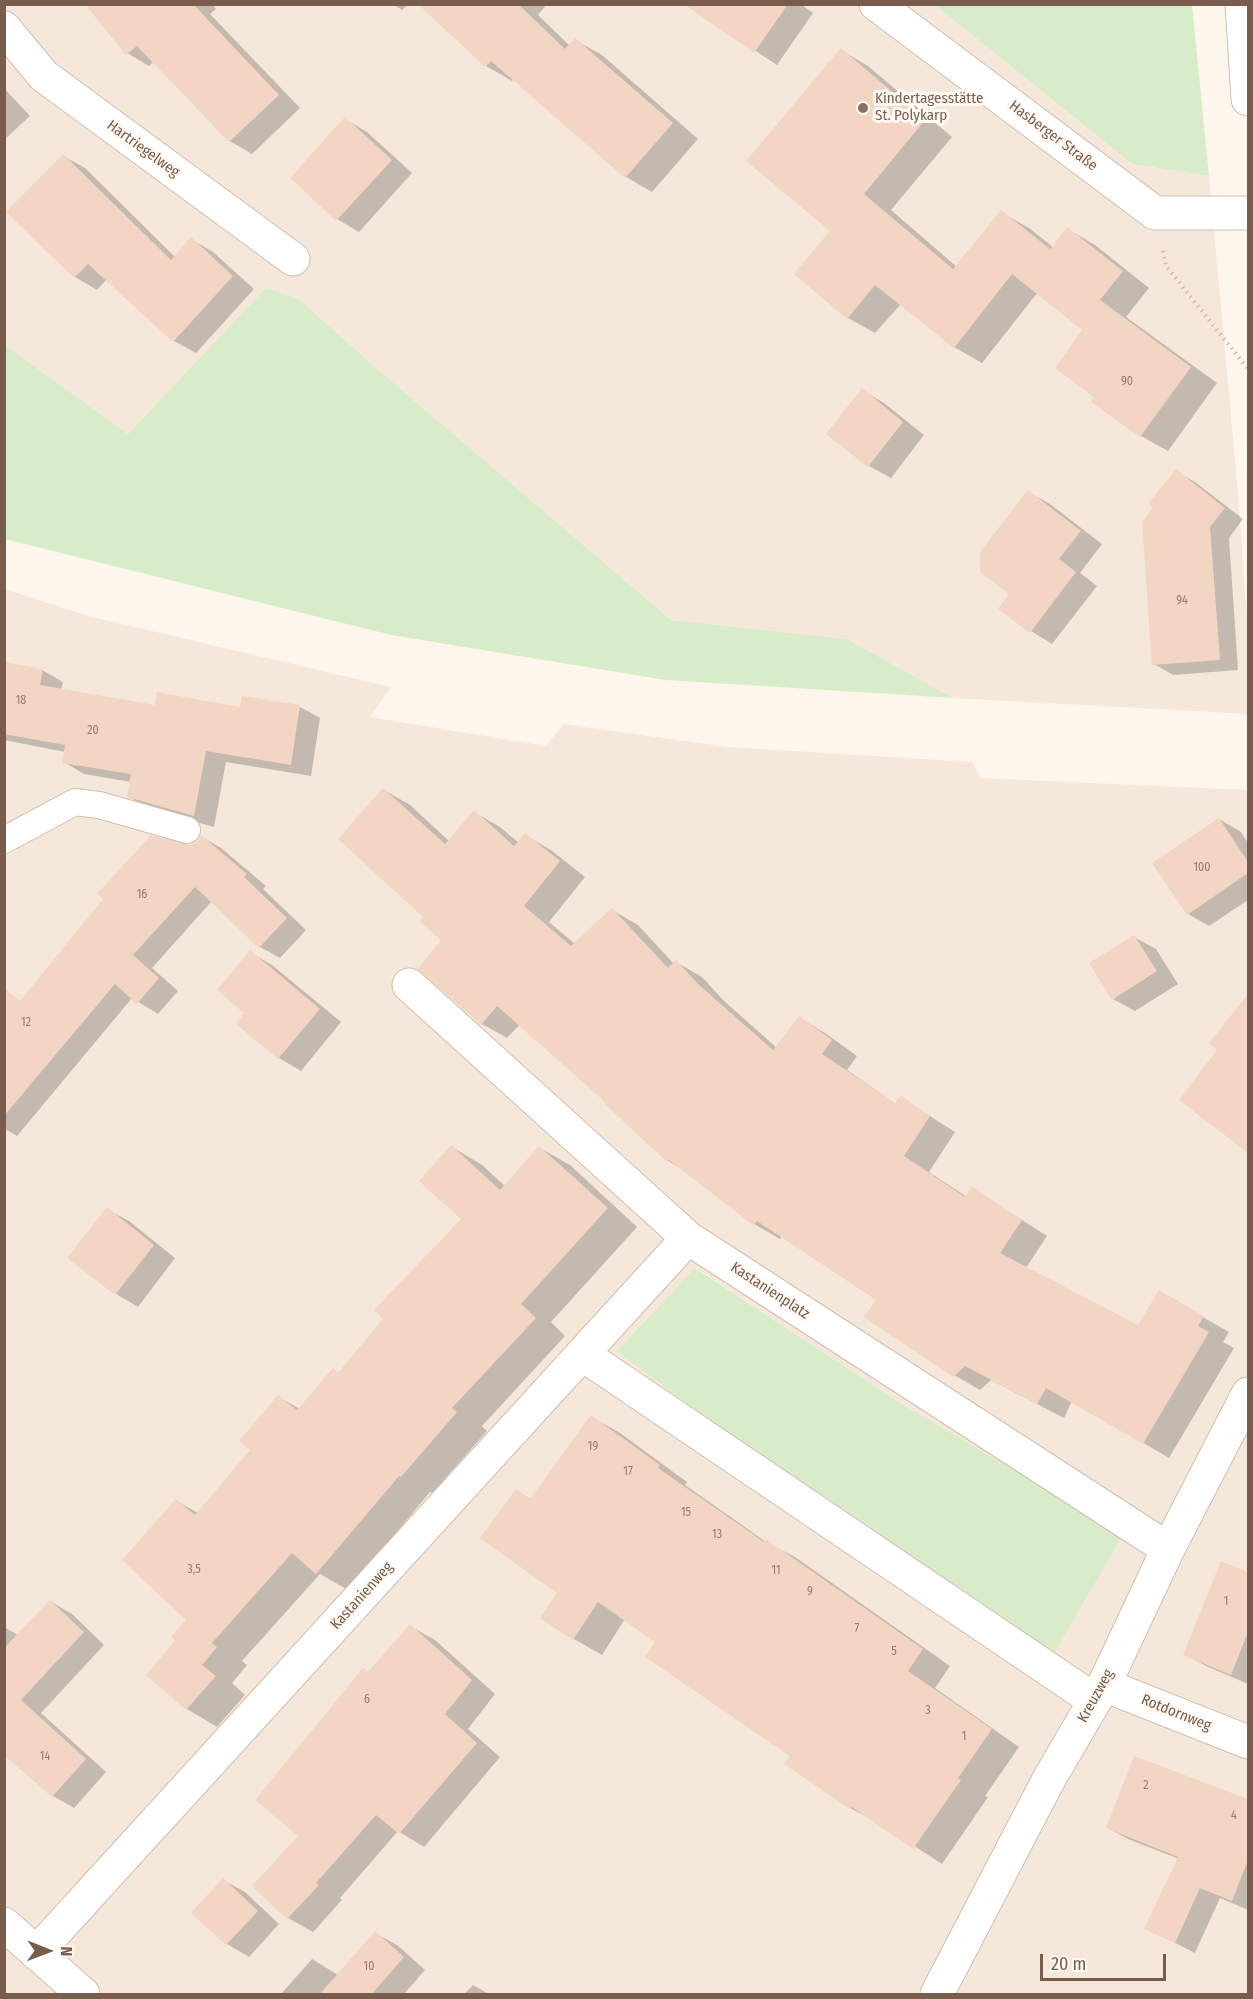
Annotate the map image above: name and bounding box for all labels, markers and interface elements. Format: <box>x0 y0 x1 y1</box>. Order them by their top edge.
place label: Kindertagesstätte St. Polykarp <box>875 90 983 125</box>
street label: Hasberger Straße <box>1005 97 1101 175</box>
marker: Kindertagesstätte St. Polykarp <box>856 101 870 115</box>
street label: Hartriegelweg <box>103 117 183 181</box>
house number: 90 <box>1121 375 1133 389</box>
house number: 94 <box>1176 594 1188 608</box>
house number: 18 <box>16 694 26 708</box>
house number: 20 <box>87 724 99 738</box>
house number: 100 <box>1193 861 1211 875</box>
house number: 16 <box>137 888 147 902</box>
house number: 12 <box>21 1016 31 1030</box>
street label: Kastanienplatz <box>727 1259 813 1323</box>
house number: 19 <box>588 1440 598 1454</box>
house number: 17 <box>623 1465 633 1479</box>
house number: 15 <box>681 1506 691 1520</box>
house number: 13 <box>712 1528 722 1542</box>
street label: Kastanienweg <box>327 1558 397 1634</box>
house number: 3,5 <box>187 1563 201 1577</box>
house number: 11 <box>771 1564 781 1578</box>
house number: 9 <box>807 1585 813 1599</box>
house number: 1 <box>1224 1595 1228 1609</box>
house number: 7 <box>855 1622 859 1636</box>
house number: 5 <box>891 1645 897 1659</box>
street label: Kreuzweg <box>1074 1666 1118 1726</box>
street label: Rotdornweg <box>1138 1691 1214 1735</box>
house number: 6 <box>364 1693 370 1707</box>
house number: 3 <box>925 1704 931 1718</box>
house number: 1 <box>962 1730 966 1744</box>
house number: 14 <box>40 1750 50 1764</box>
house number: 2 <box>1143 1779 1149 1793</box>
house number: 4 <box>1231 1809 1237 1823</box>
north arrow <box>18 1921 78 1981</box>
scale bar <box>1043 1942 1169 1980</box>
text: N <box>57 1946 76 1956</box>
text: 20 m <box>1051 1953 1086 1975</box>
house number: 10 <box>364 1960 374 1974</box>

